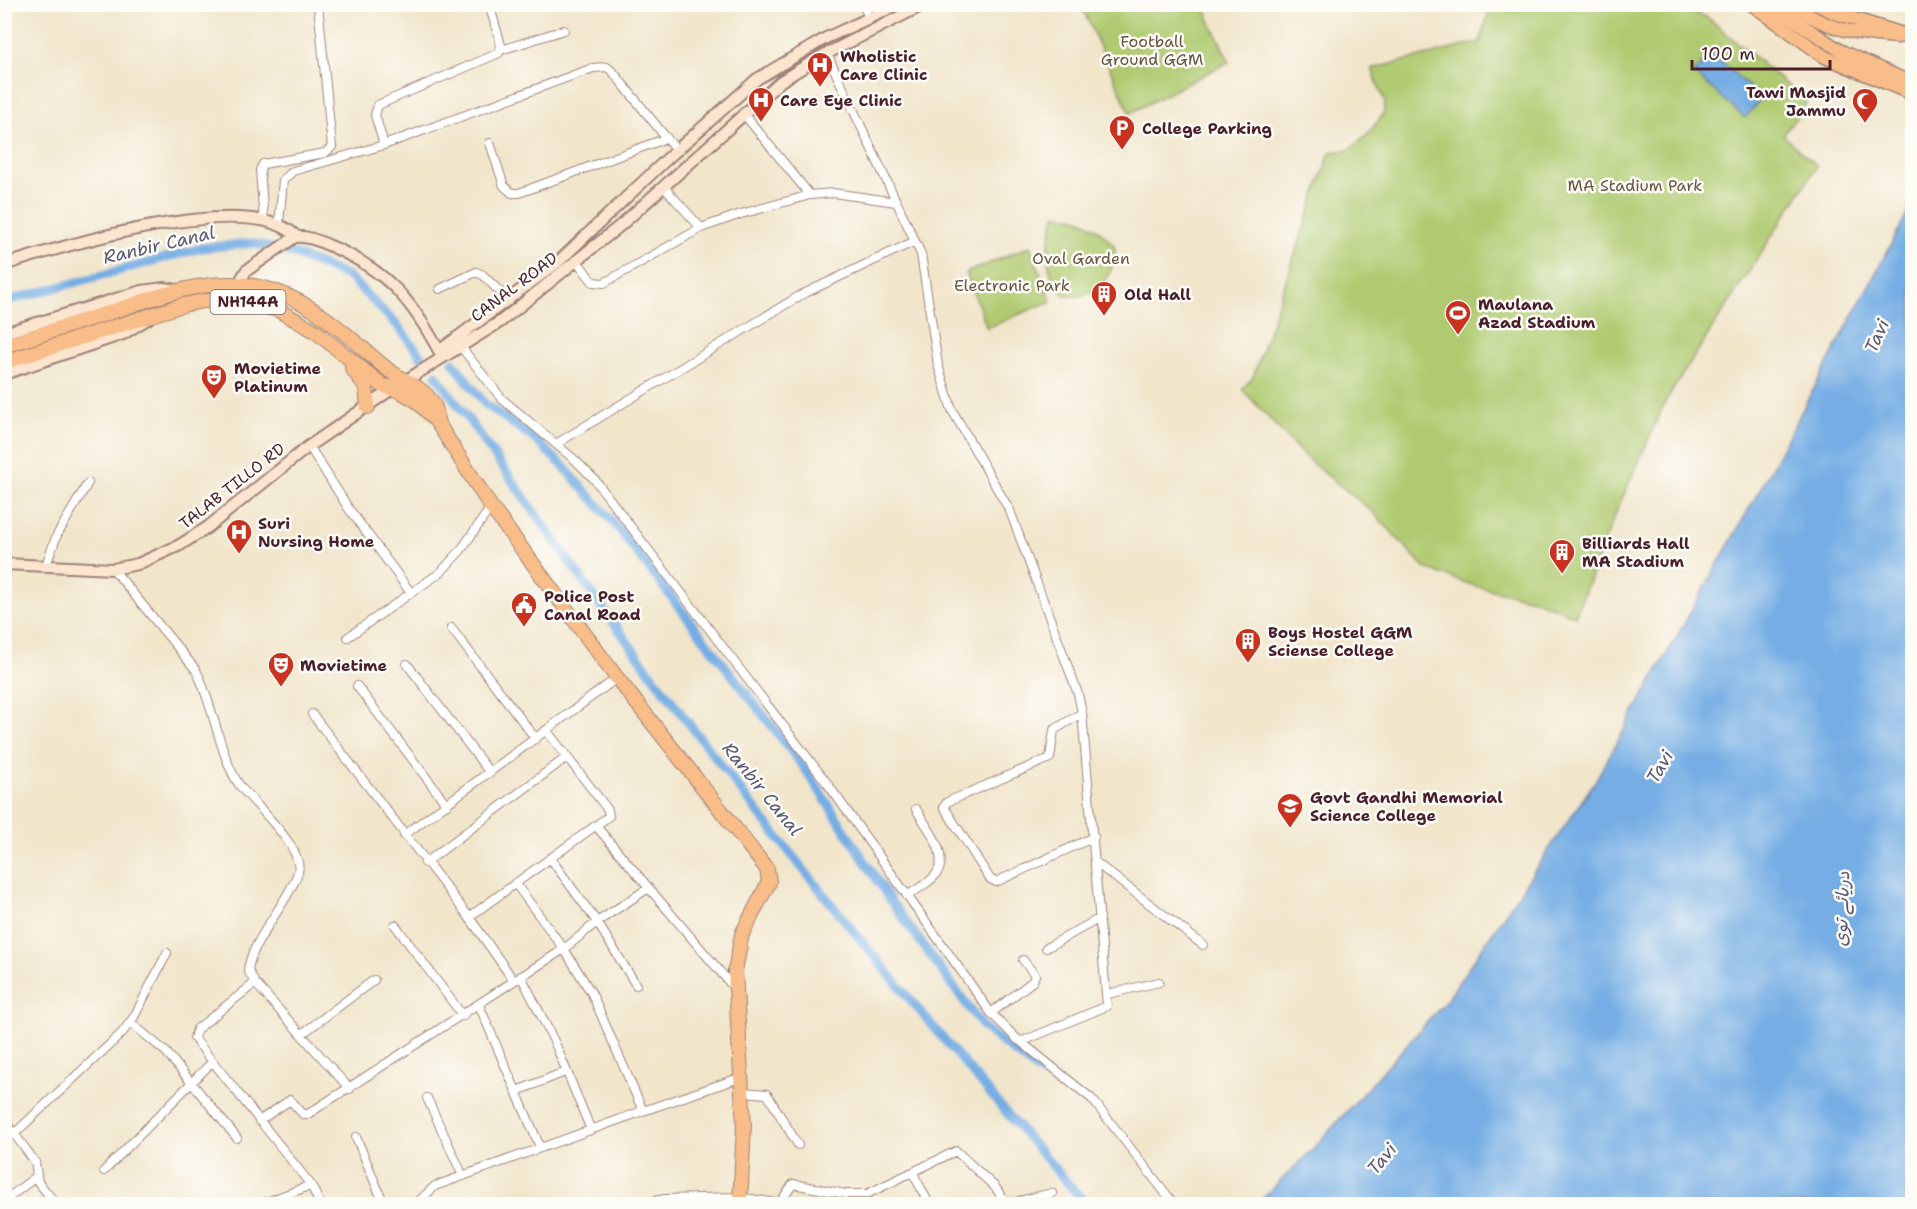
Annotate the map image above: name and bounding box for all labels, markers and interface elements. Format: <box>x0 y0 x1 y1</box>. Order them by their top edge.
park label: Football Ground GGM <box>1101 31 1203 70</box>
scale bar <box>1692 33 1830 71</box>
text: 100 m <box>1701 42 1755 66</box>
place label: Wholistic Care Clinic <box>840 46 927 85</box>
hospital icon: Wholistic Care Clinic <box>805 50 835 88</box>
place label: Tawi Masjid Jammu <box>1746 82 1846 121</box>
hospital icon: Care Eye Clinic <box>746 85 776 123</box>
mosque icon: Tawi Masjid Jammu <box>1850 86 1880 124</box>
place label: Care Eye Clinic <box>780 90 902 111</box>
parking icon: College Parking <box>1107 113 1137 151</box>
place label: College Parking <box>1142 118 1272 139</box>
park label: MA Stadium Park <box>1568 175 1702 196</box>
water label: Ranbir Canal <box>101 220 218 270</box>
street label: CANAL ROAD <box>466 247 562 327</box>
park label: Oval Garden <box>1032 248 1130 269</box>
park label: Electronic Park <box>954 275 1070 296</box>
building icon: Old Hall <box>1089 279 1119 317</box>
place label: Old Hall <box>1124 284 1191 305</box>
road number: NH144A <box>210 290 286 314</box>
place label: Maulana Azad Stadium <box>1478 294 1596 333</box>
sports icon: Maulana Azad Stadium <box>1443 298 1473 336</box>
water label: Tavi <box>1859 315 1895 357</box>
place label: Movietime Platinum <box>234 358 322 397</box>
theatre icon: Movietime Platinum <box>199 362 229 400</box>
street label: TALAB TILLO RD <box>175 438 289 534</box>
place label: Suri Nursing Home <box>258 513 375 552</box>
hospital icon: Suri Nursing Home <box>224 517 254 555</box>
place label: Billiards Hall MA Stadium <box>1582 533 1690 572</box>
building icon: Billiards Hall MA Stadium <box>1547 537 1577 575</box>
place label: Police Post Canal Road <box>544 586 641 625</box>
public building icon: Police Post Canal Road <box>509 590 539 628</box>
place label: Boys Hostel GGM Sciense College <box>1268 622 1413 661</box>
building icon: Boys Hostel GGM Sciense College <box>1233 626 1263 664</box>
theatre icon: Movietime <box>266 650 296 688</box>
place label: Movietime <box>300 655 388 676</box>
water label: Ranbir Canal <box>717 737 807 841</box>
water label: Tavi <box>1641 745 1679 788</box>
place label: Govt Gandhi Memorial Science College <box>1310 787 1503 826</box>
school or university icon: Govt Gandhi Memorial Science College <box>1275 791 1305 829</box>
water label: دریائے توی <box>1829 871 1855 947</box>
water label: Tavi <box>1362 1137 1403 1180</box>

